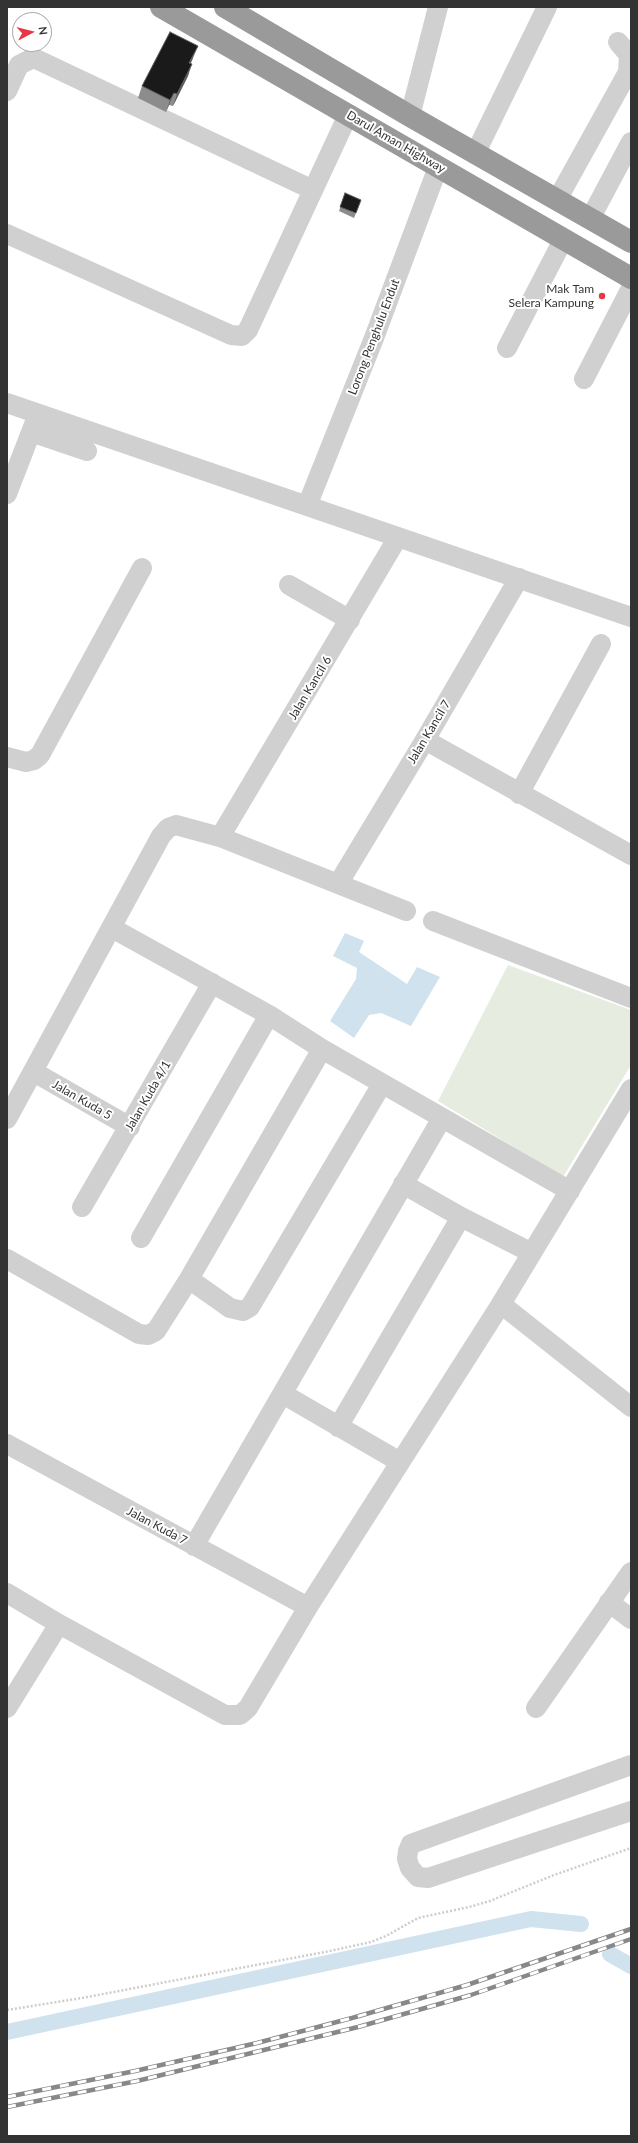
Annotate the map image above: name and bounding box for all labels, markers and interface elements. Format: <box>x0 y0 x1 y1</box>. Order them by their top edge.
north arrow <box>12 12 52 52</box>
text: N <box>36 26 50 36</box>
street label: Darul Aman Highway <box>344 108 448 176</box>
street label: Lorong Penghulu Endut <box>345 277 403 397</box>
place label: Mak Tam Selera Kampung <box>509 282 594 310</box>
marker: Mak Tam Selera Kampung <box>597 291 607 301</box>
street label: Jalan Kancil 6 <box>285 654 335 722</box>
street label: Jalan Kancil 7 <box>404 698 454 766</box>
street label: Jalan Kuda 4/1 <box>122 1058 174 1134</box>
street label: Jalan Kuda 5 <box>50 1077 114 1123</box>
street label: Jalan Kuda 7 <box>124 1504 190 1548</box>

